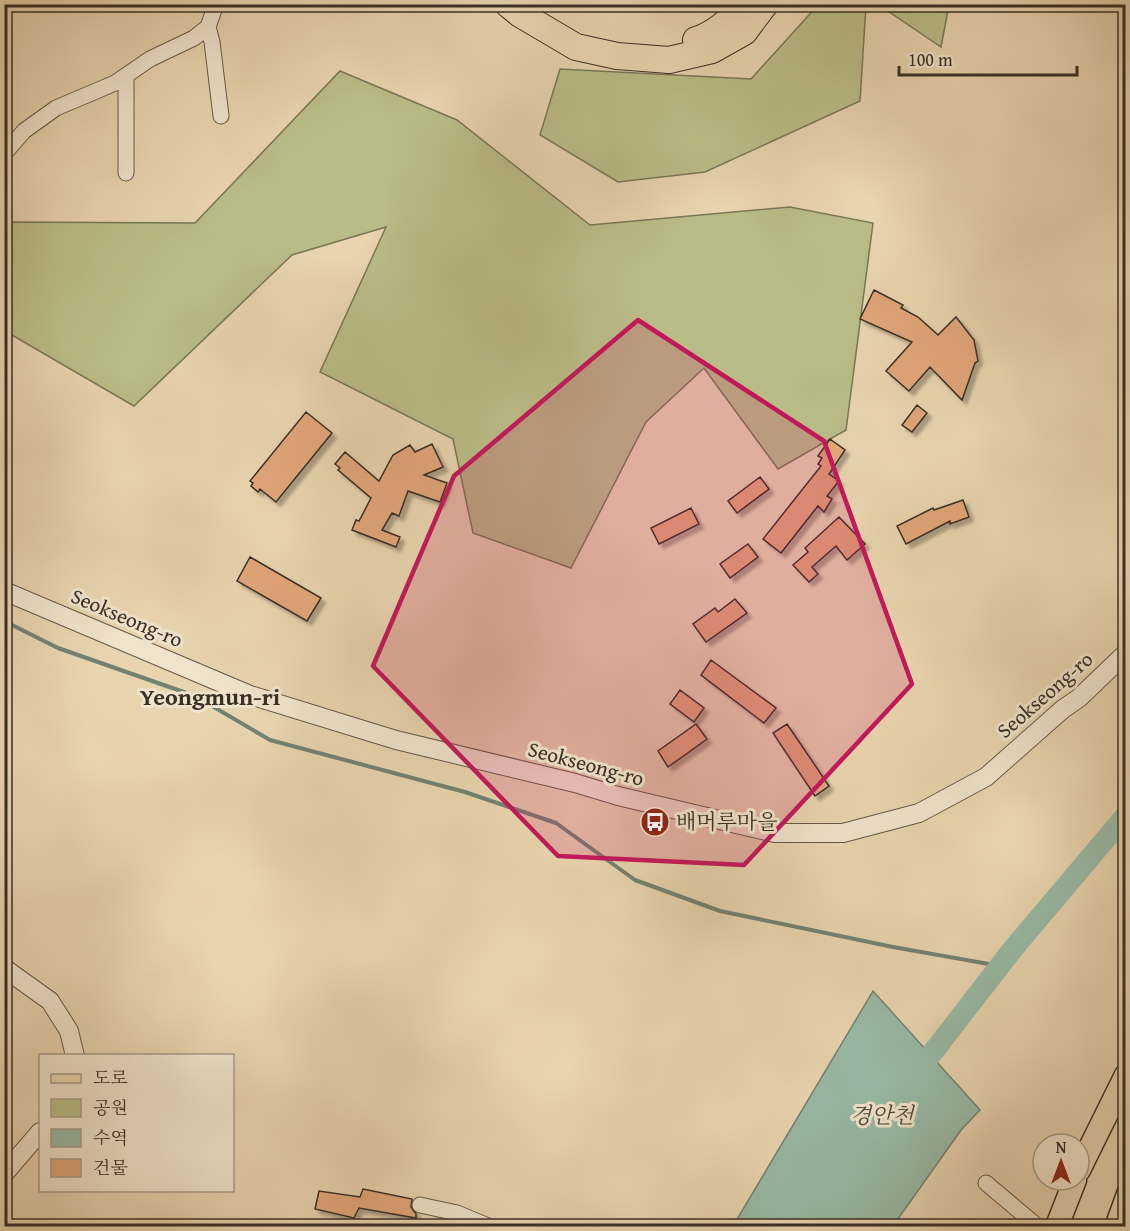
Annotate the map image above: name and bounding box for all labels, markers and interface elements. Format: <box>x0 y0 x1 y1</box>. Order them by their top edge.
scale bar <box>899 39 1078 77</box>
text: 100 m <box>908 46 953 73</box>
street label: Seokseong-ro <box>66 580 188 655</box>
street label: Seokseong-ro <box>990 644 1100 745</box>
district label: Yeongmun-ri <box>140 679 280 714</box>
street label: Seokseong-ro <box>525 733 648 794</box>
bus stop icon: 배머루마을 <box>639 806 671 838</box>
place label: 배머루마을 <box>676 806 777 837</box>
legend <box>39 1054 234 1192</box>
text: 도로 <box>93 1064 128 1091</box>
text: 공원 <box>93 1094 128 1121</box>
water label: 경안천 <box>850 1099 916 1131</box>
text: 수역 <box>93 1124 128 1151</box>
north arrow <box>1031 1132 1091 1192</box>
text: N <box>1056 1135 1067 1159</box>
text: 건물 <box>93 1154 128 1181</box>

